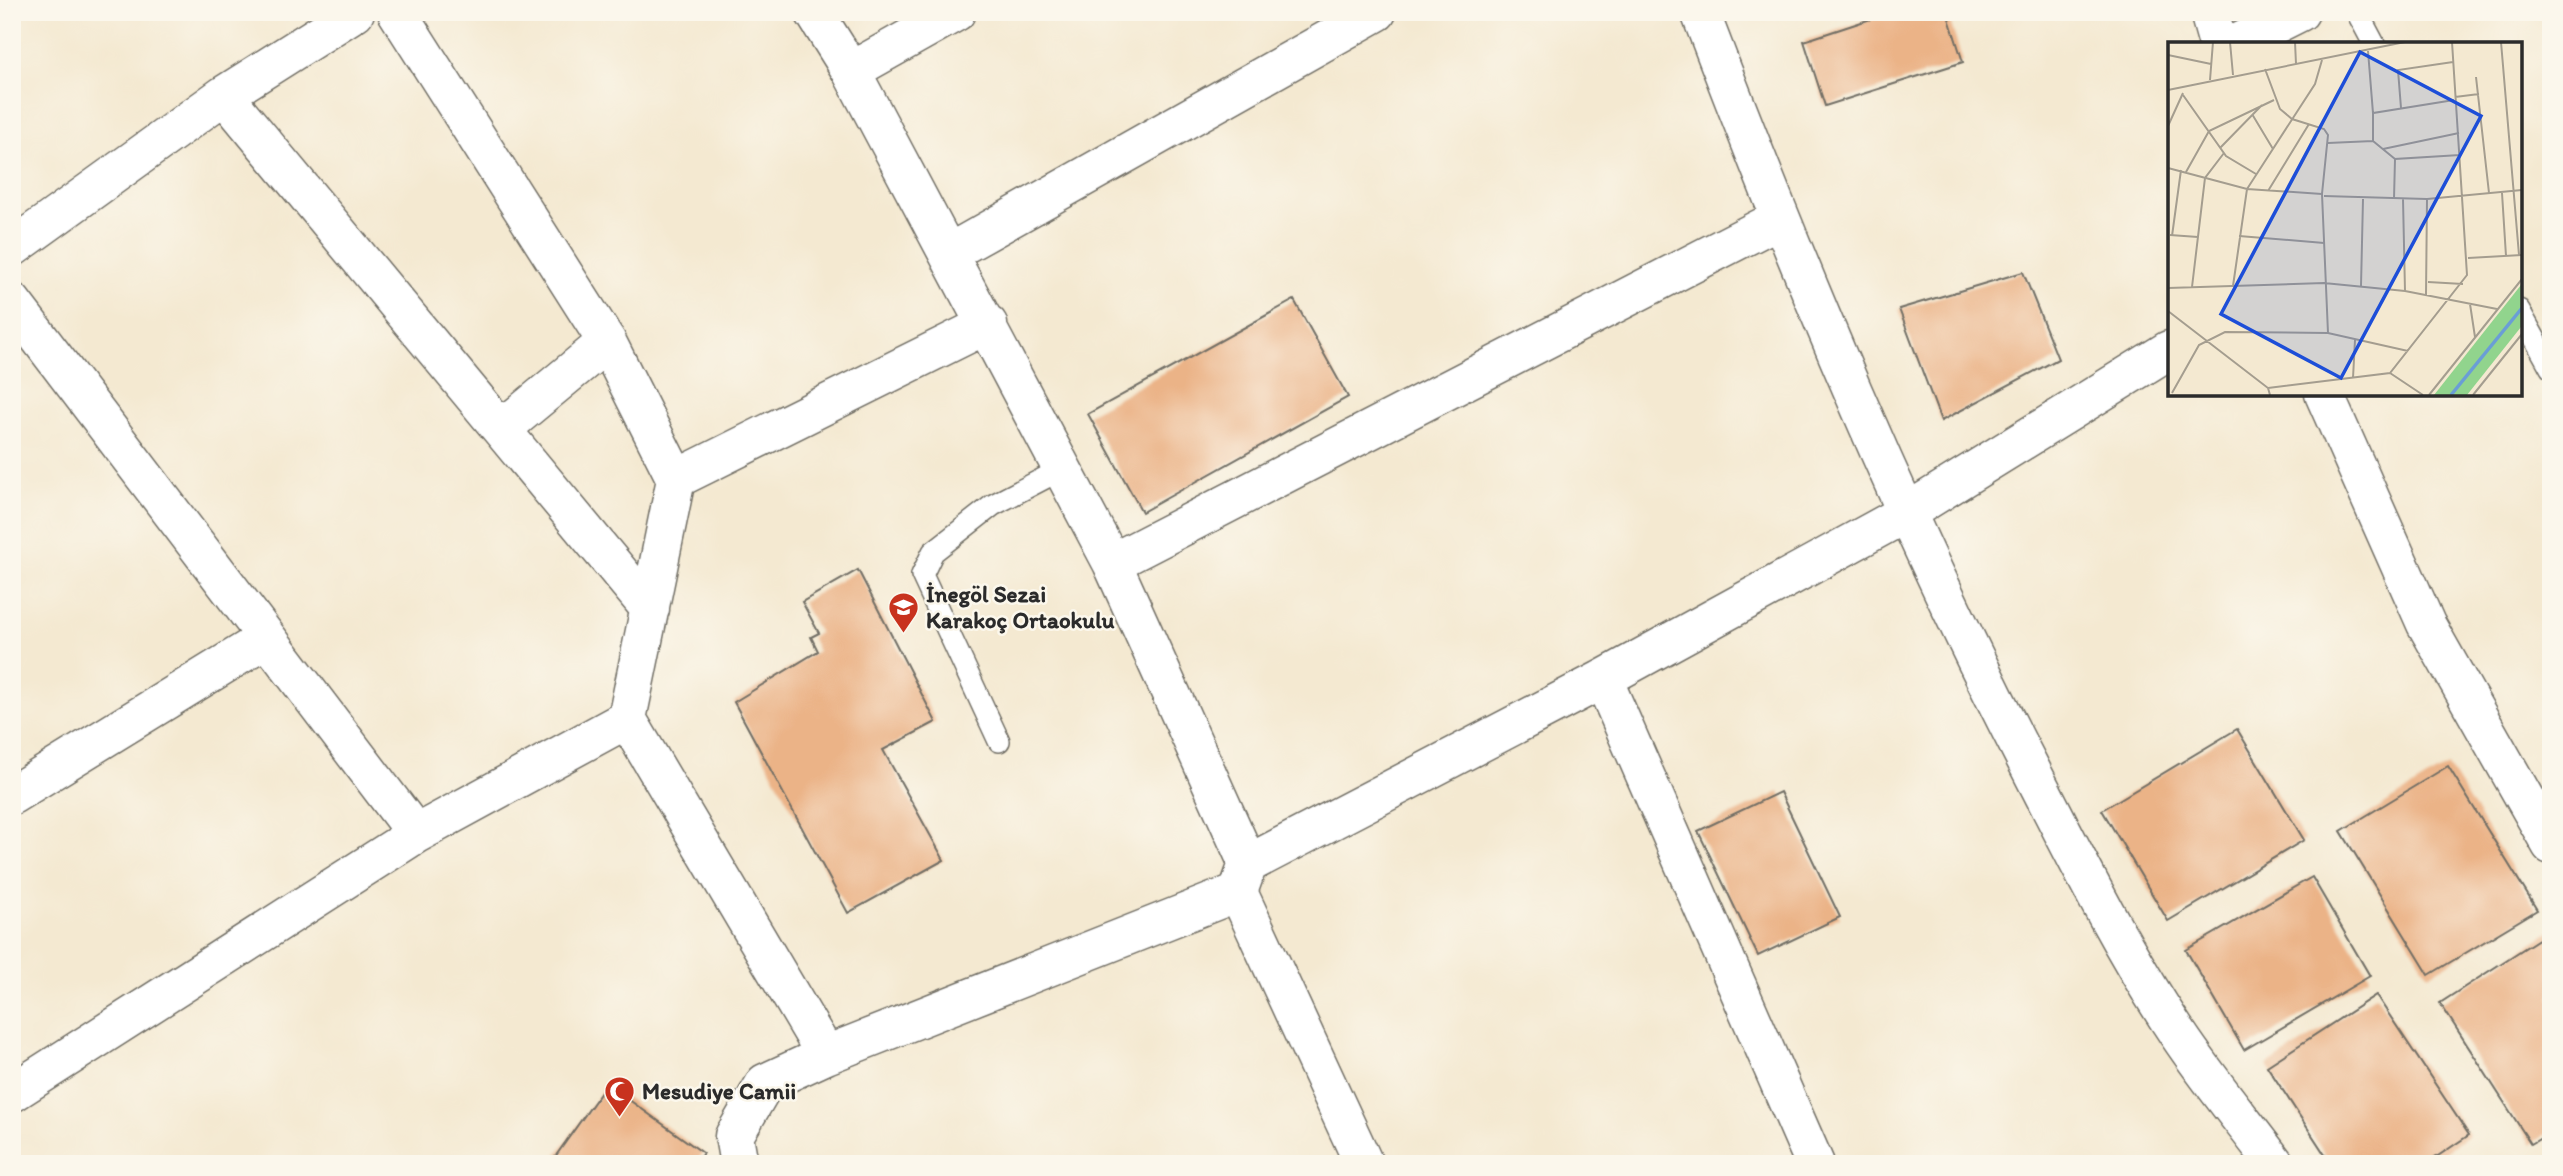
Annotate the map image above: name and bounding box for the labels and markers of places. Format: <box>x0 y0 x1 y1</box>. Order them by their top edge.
place label: İnegöl Sezai Karakoç Ortaokulu <box>926 580 1115 634</box>
school or university icon: İnegöl Sezai Karakoç Ortaokulu <box>886 590 920 634</box>
mosque icon: Mesudiye Camii <box>602 1074 636 1118</box>
place label: Mesudiye Camii <box>642 1077 796 1105</box>

